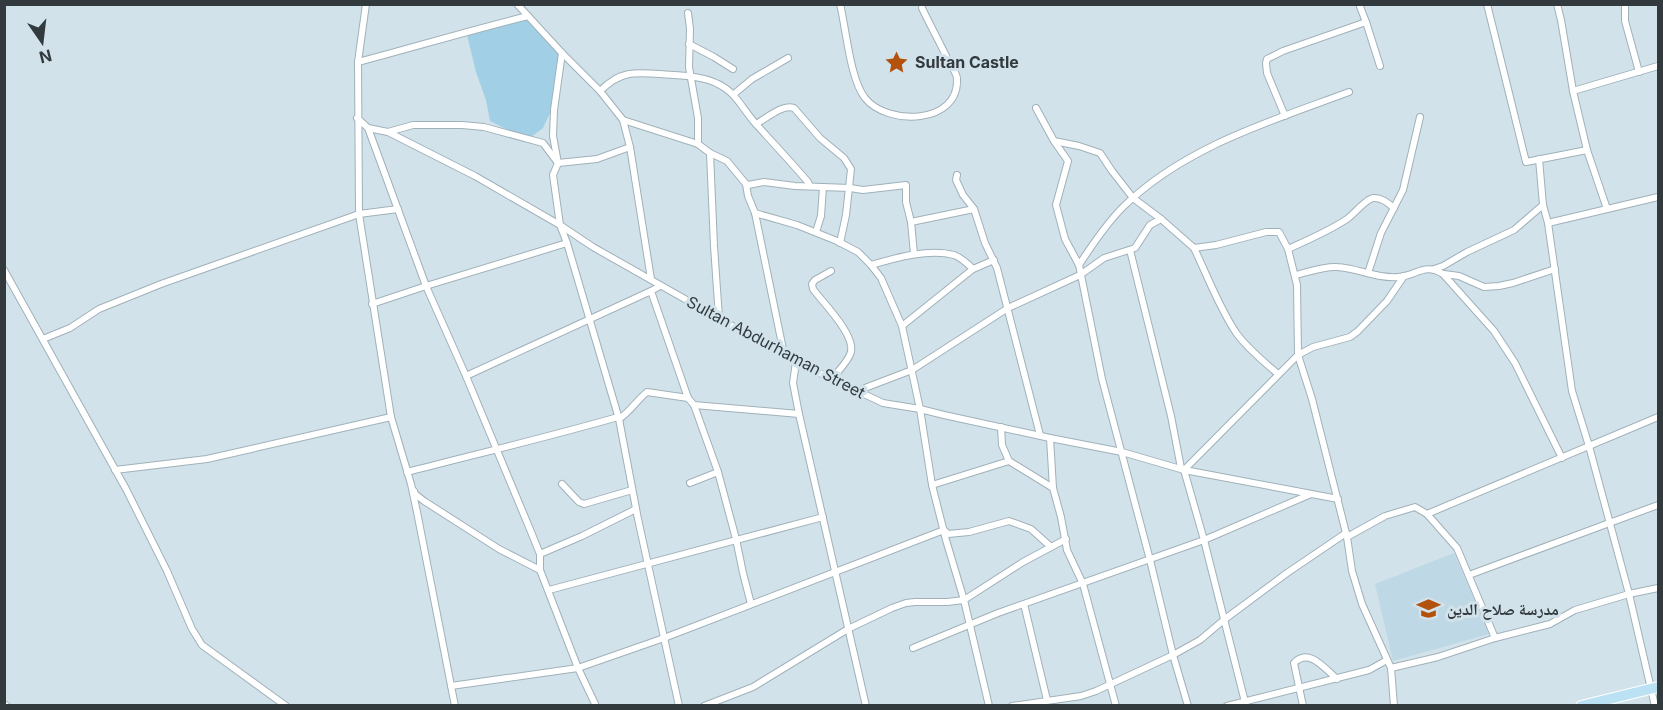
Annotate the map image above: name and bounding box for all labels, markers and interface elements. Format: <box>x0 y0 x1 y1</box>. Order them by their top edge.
north arrow <box>12 12 72 72</box>
text: N <box>37 45 54 68</box>
place icon: Sultan Castle <box>884 49 910 75</box>
place label: Sultan Castle <box>915 52 1019 72</box>
street label: Sultan Abdurhaman Street <box>683 291 869 403</box>
school or university icon: مدرسة صلاح الدين <box>1416 596 1442 622</box>
place label: مدرسة صلاح الدين <box>1447 599 1559 620</box>

